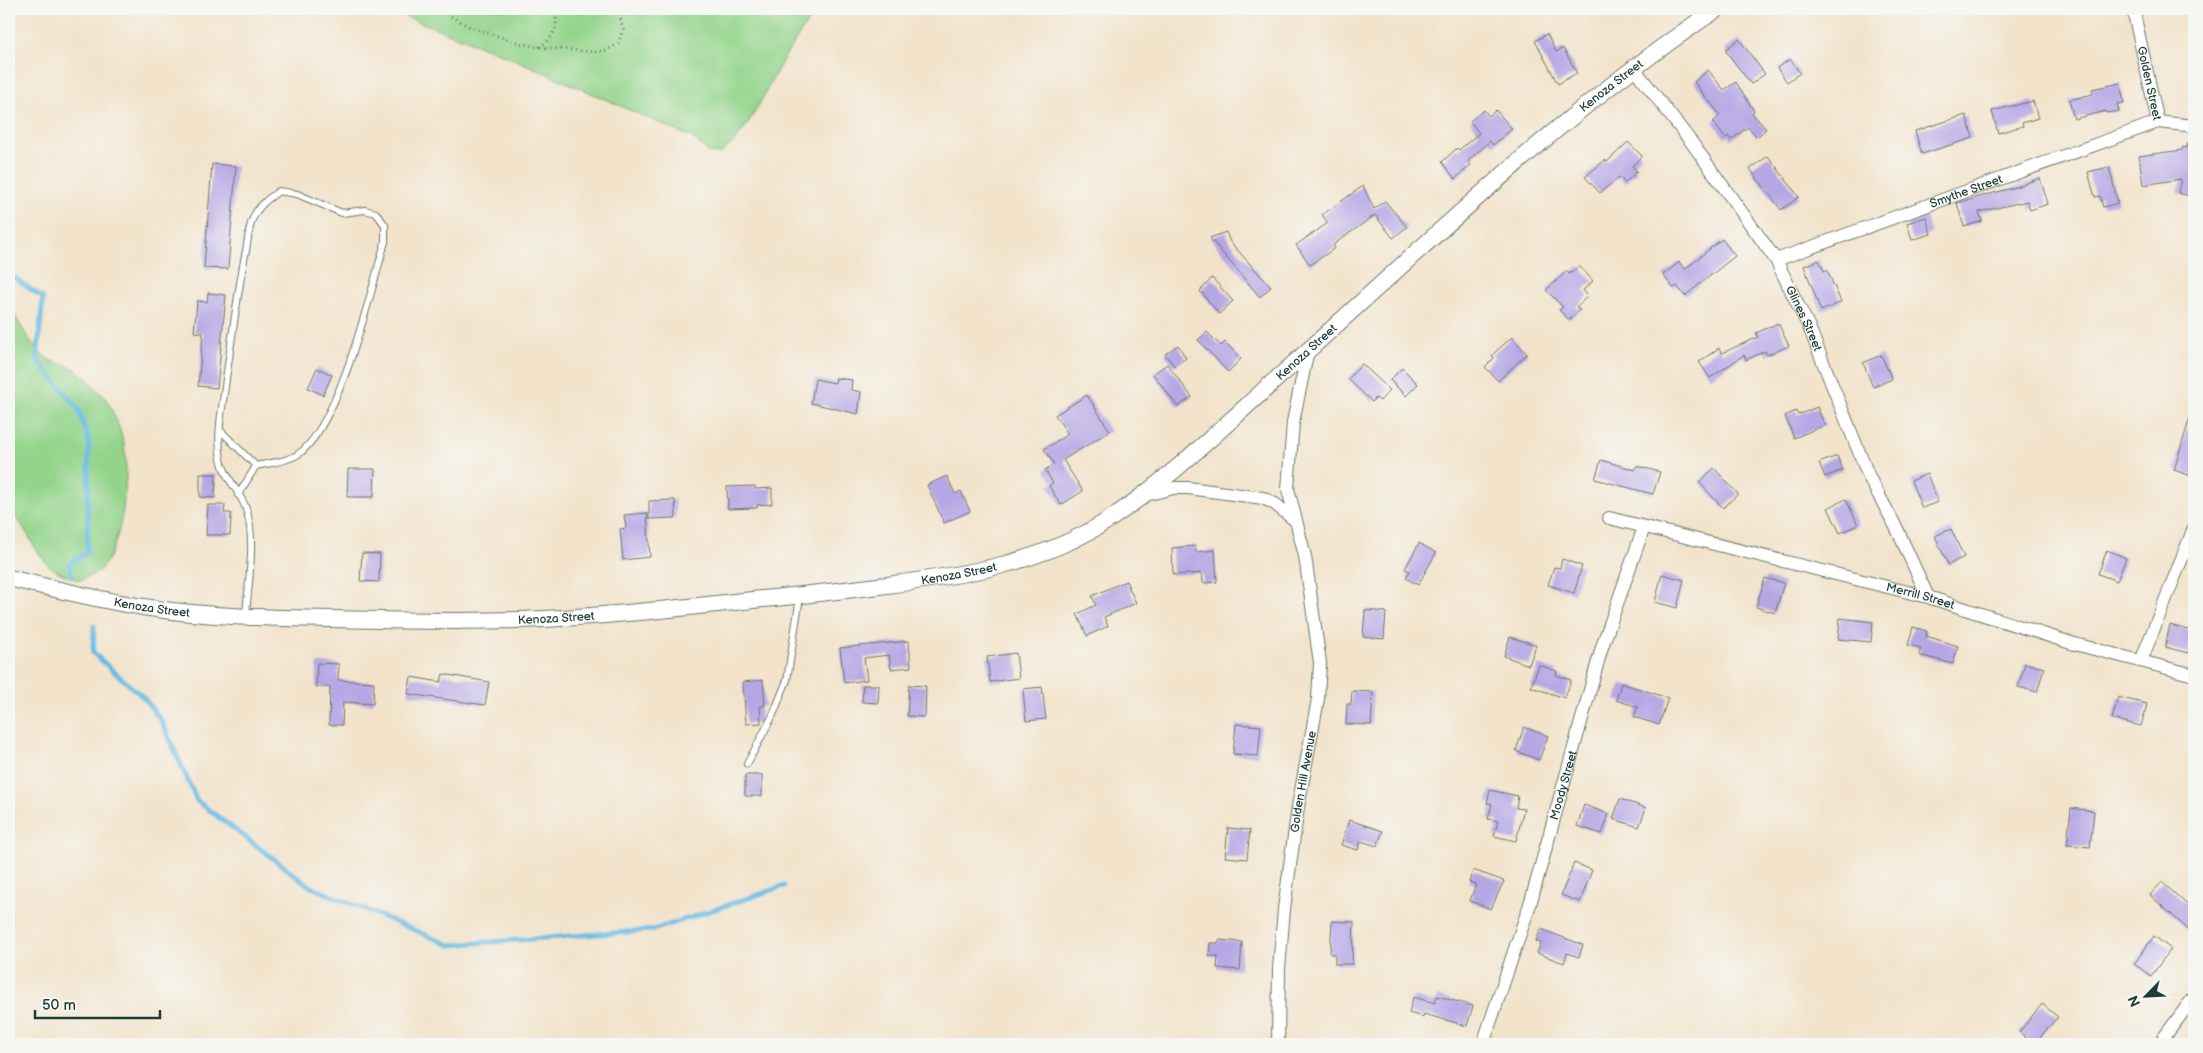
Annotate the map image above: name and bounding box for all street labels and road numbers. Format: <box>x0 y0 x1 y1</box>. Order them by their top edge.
street label: Golden Street <box>2134 45 2165 122</box>
street label: Kenoza Street <box>1576 56 1646 115</box>
street label: Smythe Street <box>1928 171 2005 211</box>
street label: Glines Street <box>1782 283 1825 354</box>
street label: Kenoza Street <box>1273 321 1340 383</box>
street label: Kenoza Street <box>920 559 998 588</box>
street label: Merrill Street <box>1885 579 1957 613</box>
street label: Kenoza Street <box>113 595 191 620</box>
street label: Kenoza Street <box>518 608 595 627</box>
street label: Golden Hill Avenue <box>1287 730 1319 833</box>
street label: Moody Street <box>1546 748 1580 822</box>

